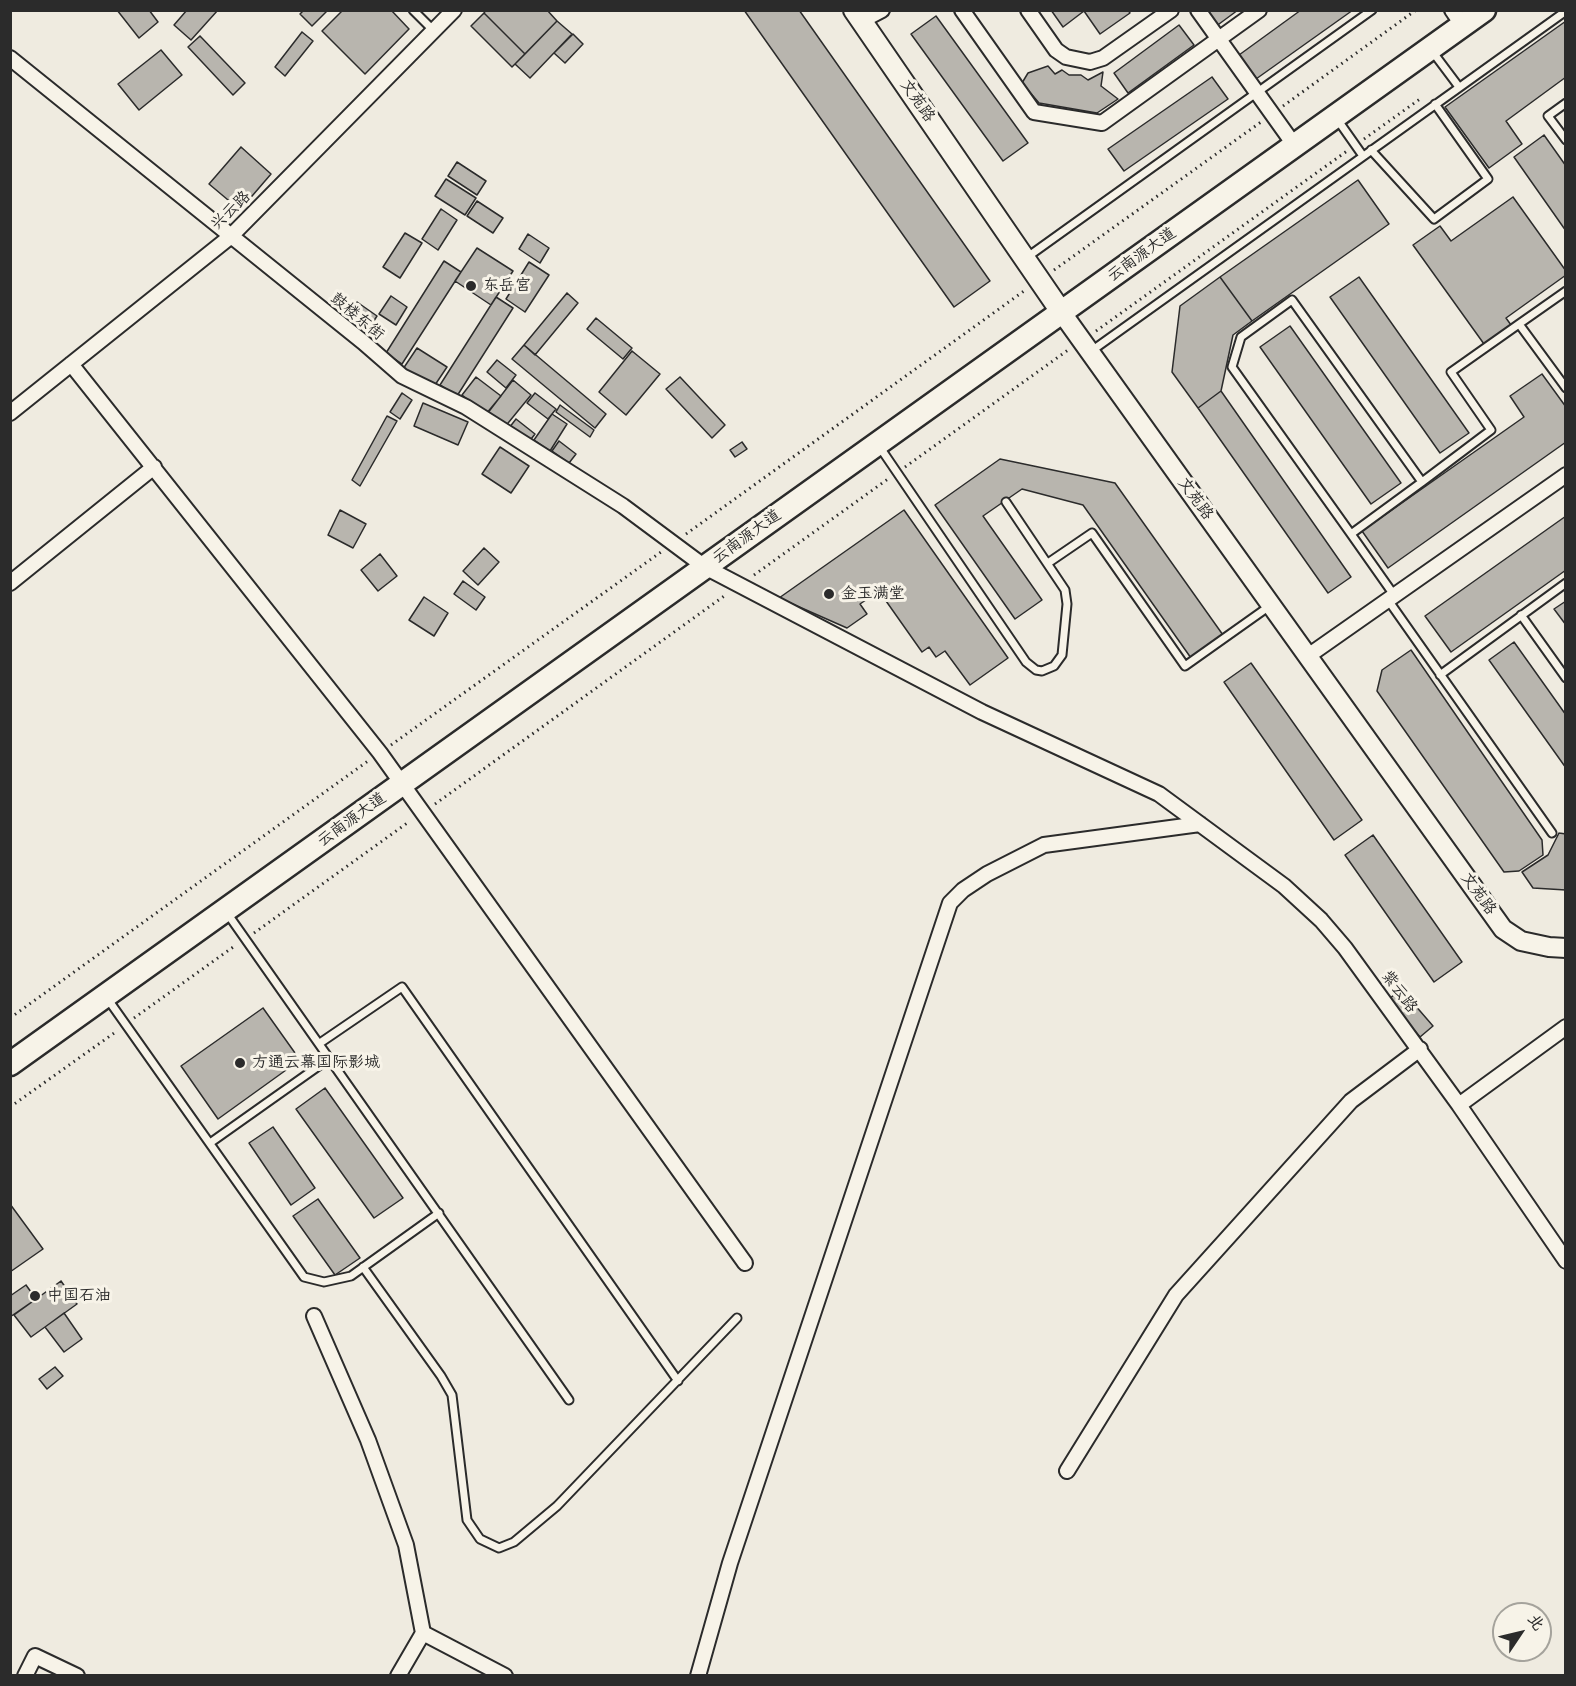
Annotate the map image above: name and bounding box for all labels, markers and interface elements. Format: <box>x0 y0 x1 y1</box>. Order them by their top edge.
street label: 文苑路 <box>895 76 939 126</box>
street label: 兴云路 <box>207 187 255 235</box>
street label: 云南源大道 <box>1104 224 1180 286</box>
place label: 东岳宫 <box>483 276 531 296</box>
marker: 东岳宫 <box>464 279 478 293</box>
street label: 鼓楼东街 <box>326 289 388 345</box>
street label: 文苑路 <box>1173 474 1217 524</box>
street label: 云南源大道 <box>709 506 785 568</box>
place label: 金玉满堂 <box>841 584 905 604</box>
marker: 金玉满堂 <box>822 587 836 601</box>
street label: 云南源大道 <box>314 789 390 851</box>
street label: 文苑路 <box>1456 869 1500 919</box>
street label: 紫云路 <box>1377 967 1421 1017</box>
place label: 方通云幕国际影城 <box>252 1053 380 1073</box>
marker: 方通云幕国际影城 <box>233 1056 247 1070</box>
place label: 中国石油 <box>47 1286 111 1306</box>
marker: 中国石油 <box>28 1289 42 1303</box>
north arrow <box>1492 1602 1552 1662</box>
text: 北 <box>1523 1611 1548 1635</box>

